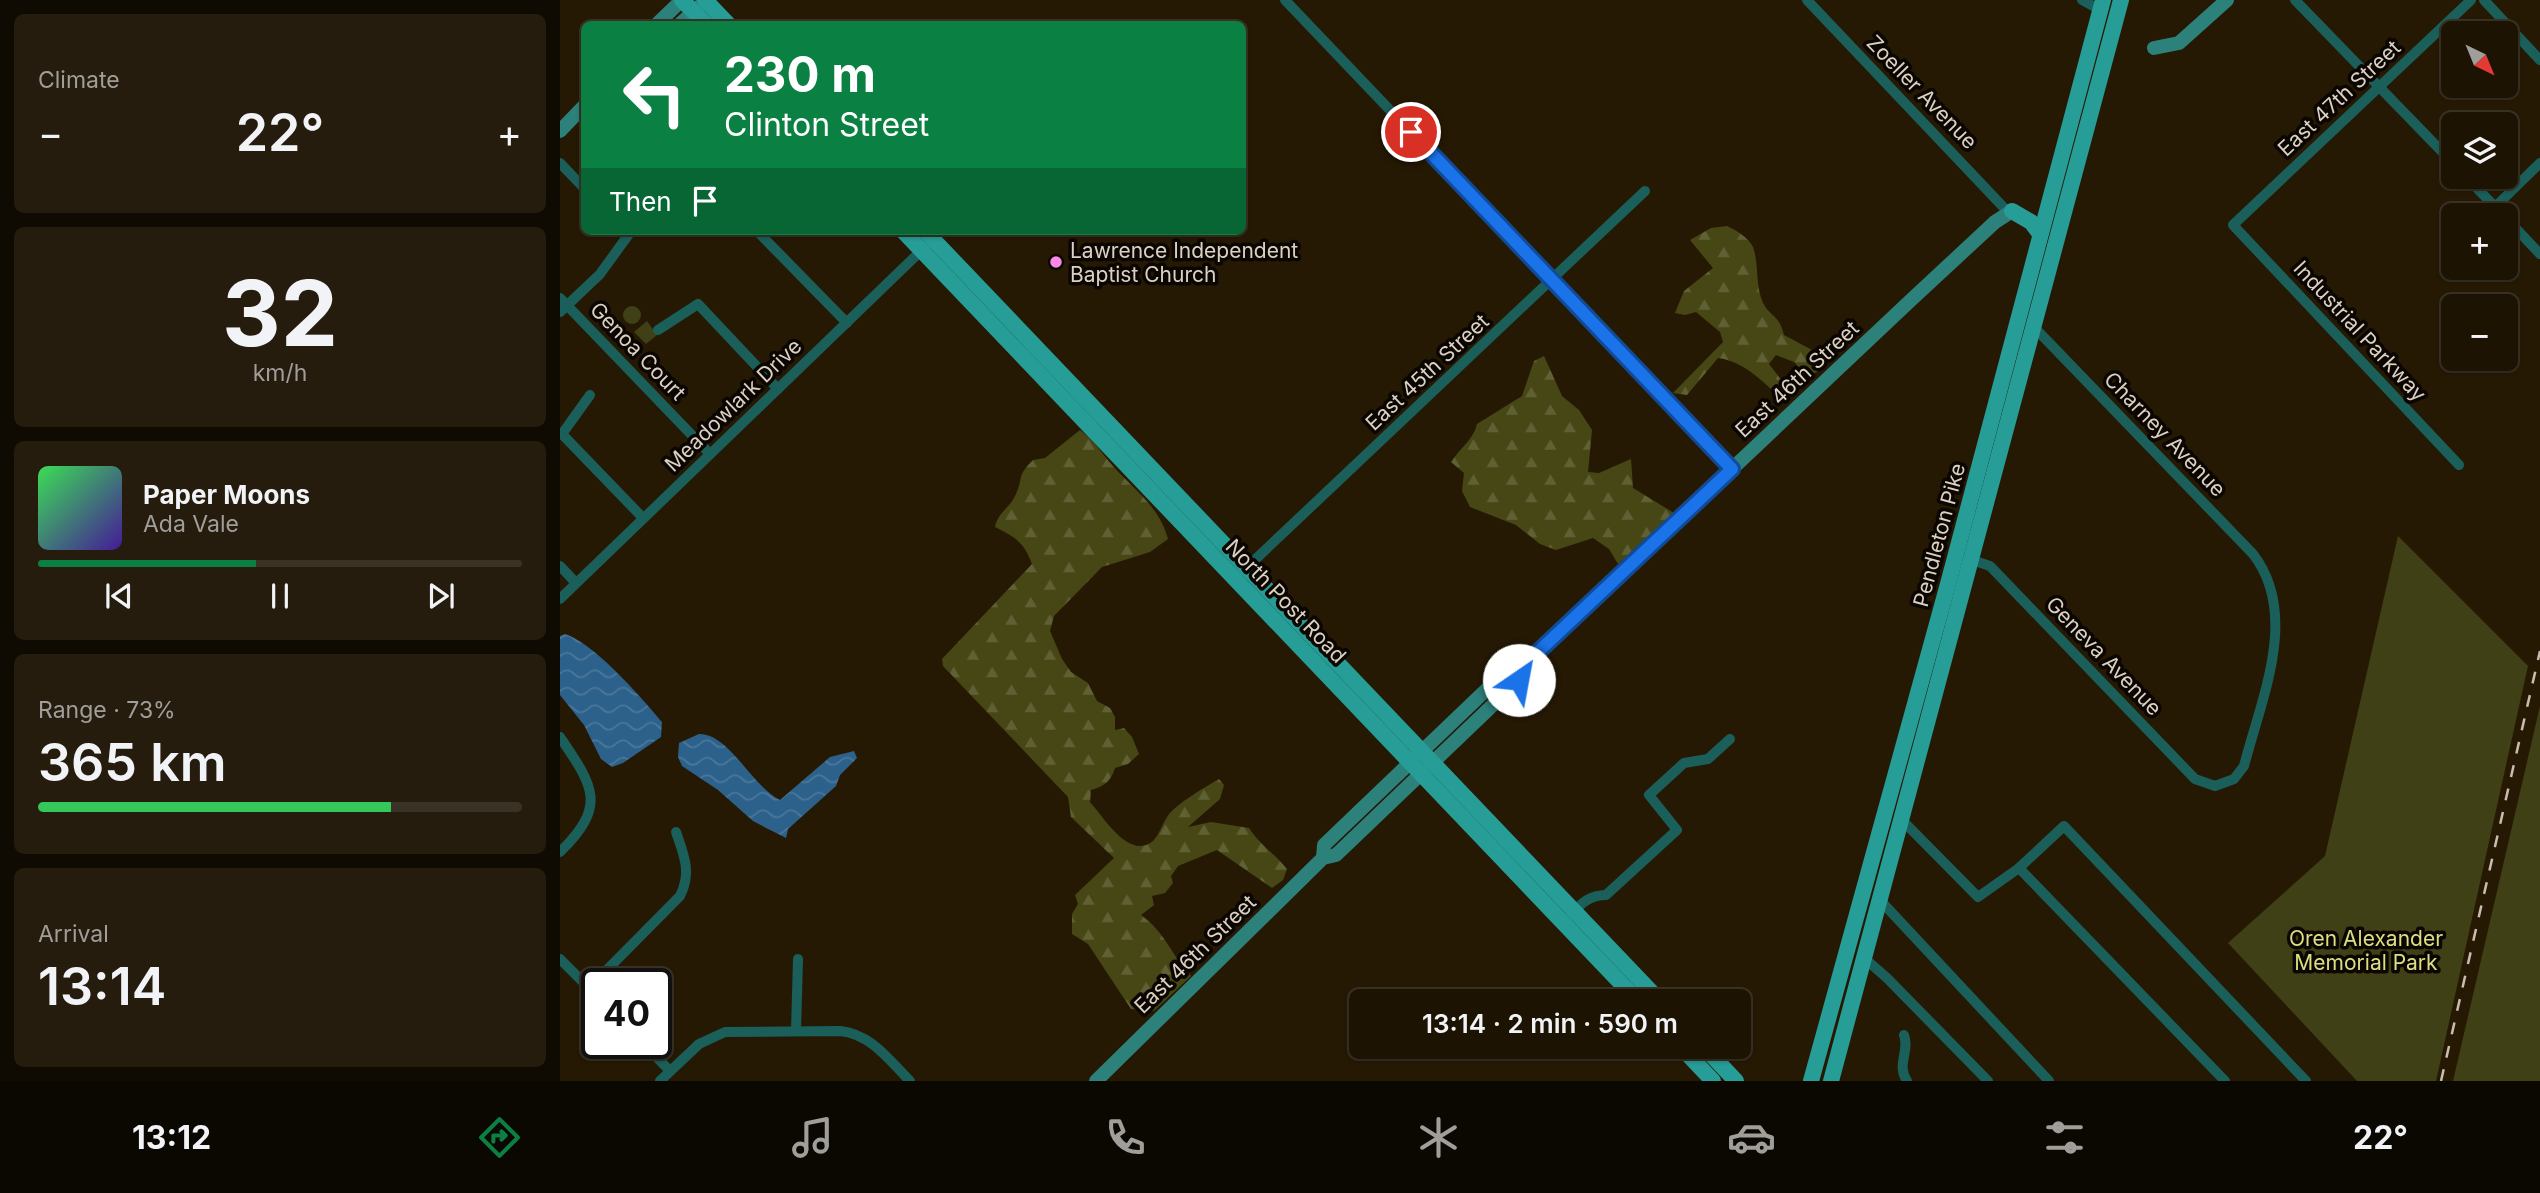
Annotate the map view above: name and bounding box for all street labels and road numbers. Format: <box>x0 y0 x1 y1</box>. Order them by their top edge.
street label: Zoeller Avenue <box>1862 30 1982 154</box>
street label: East 47th Street <box>2273 35 2405 161</box>
street label: Industrial Parkway <box>2289 256 2432 407</box>
street label: Genoa Court <box>585 297 691 405</box>
street label: East 45th Street <box>1360 309 1494 435</box>
street label: East 46th Street <box>1730 315 1864 442</box>
street label: Meadowlark Drive <box>660 333 806 477</box>
street label: Charney Avenue <box>2099 367 2231 501</box>
street label: Pendleton Pike <box>1908 461 1970 609</box>
street label: North Post Road <box>1221 534 1351 668</box>
street label: Geneva Avenue <box>2041 591 2167 721</box>
street label: East 46th Street <box>1129 890 1261 1018</box>

